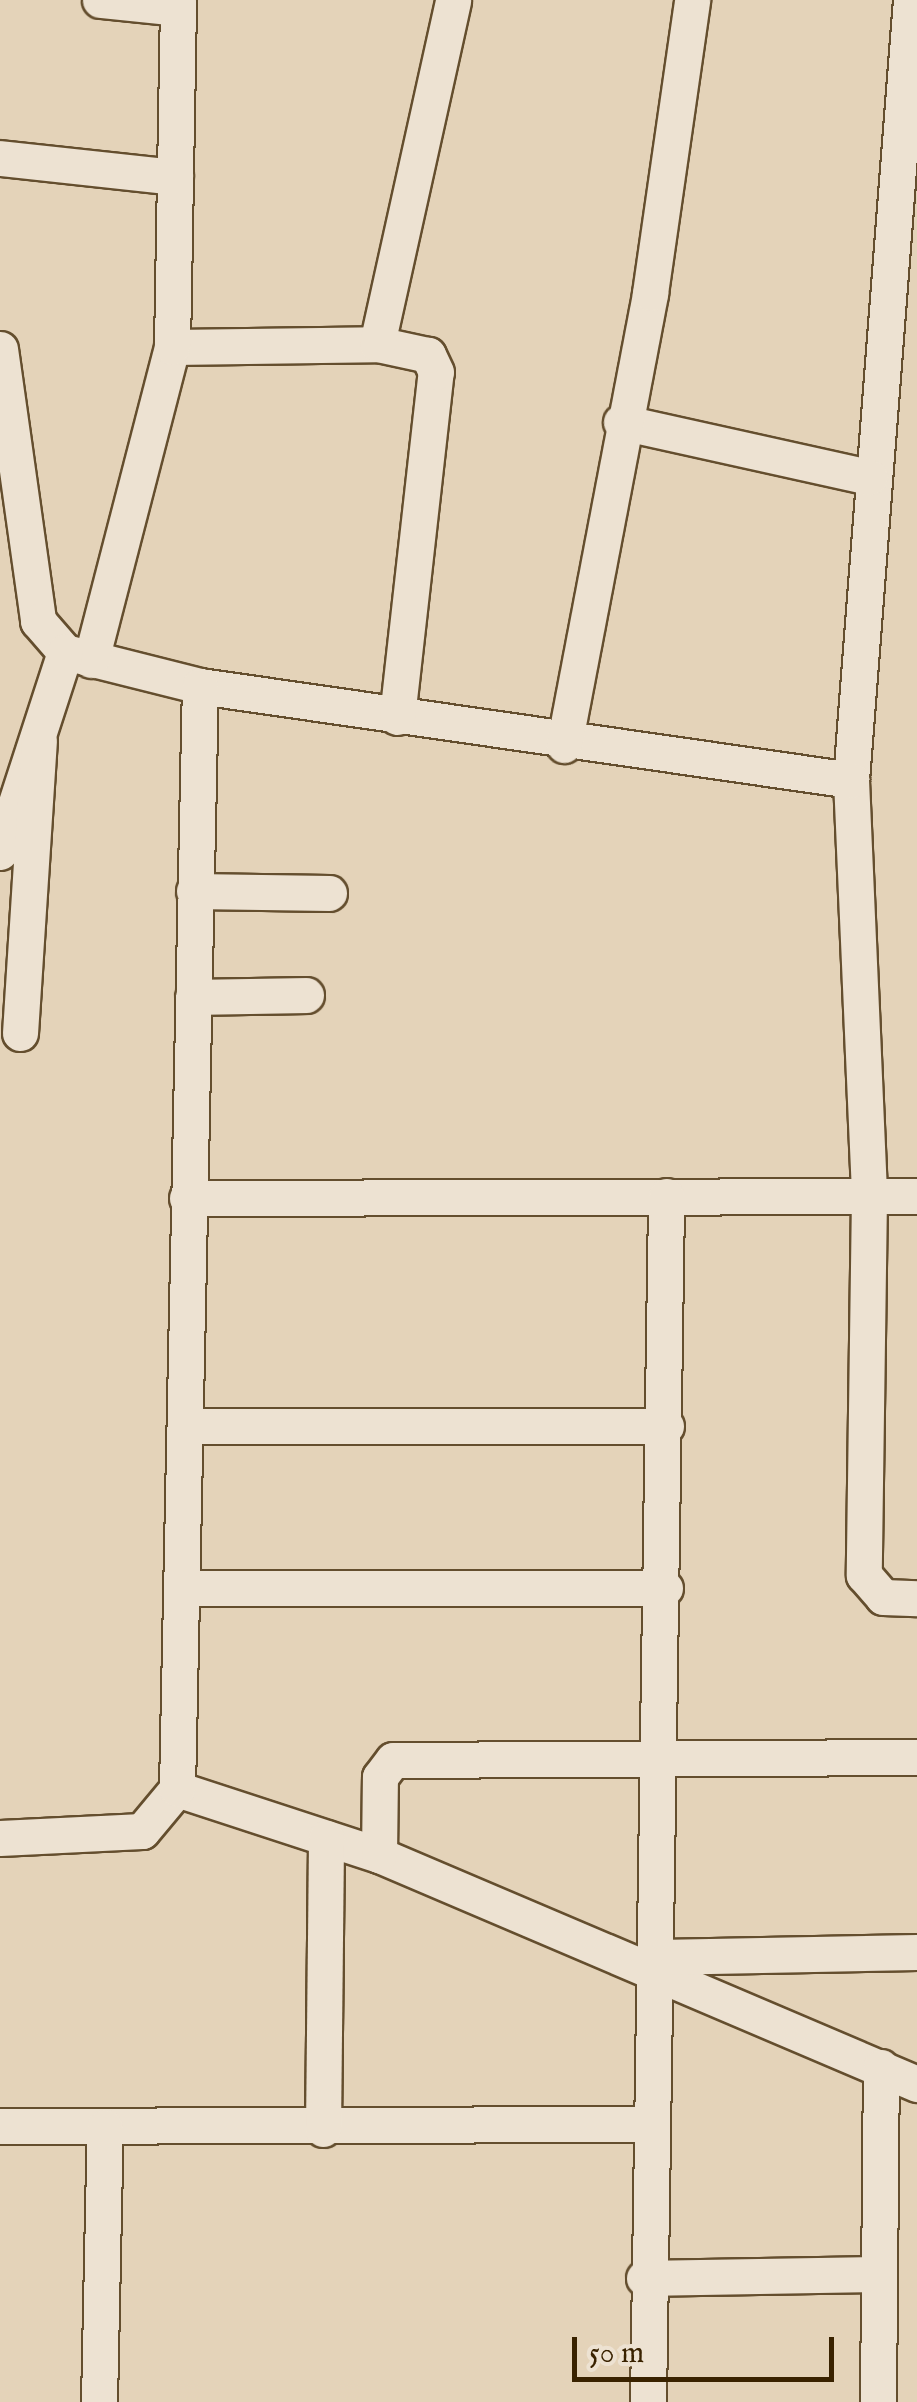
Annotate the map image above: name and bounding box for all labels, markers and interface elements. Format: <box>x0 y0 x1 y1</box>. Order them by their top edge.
scale bar <box>577 2317 840 2379</box>
text: 50 m <box>589 2335 644 2373</box>

